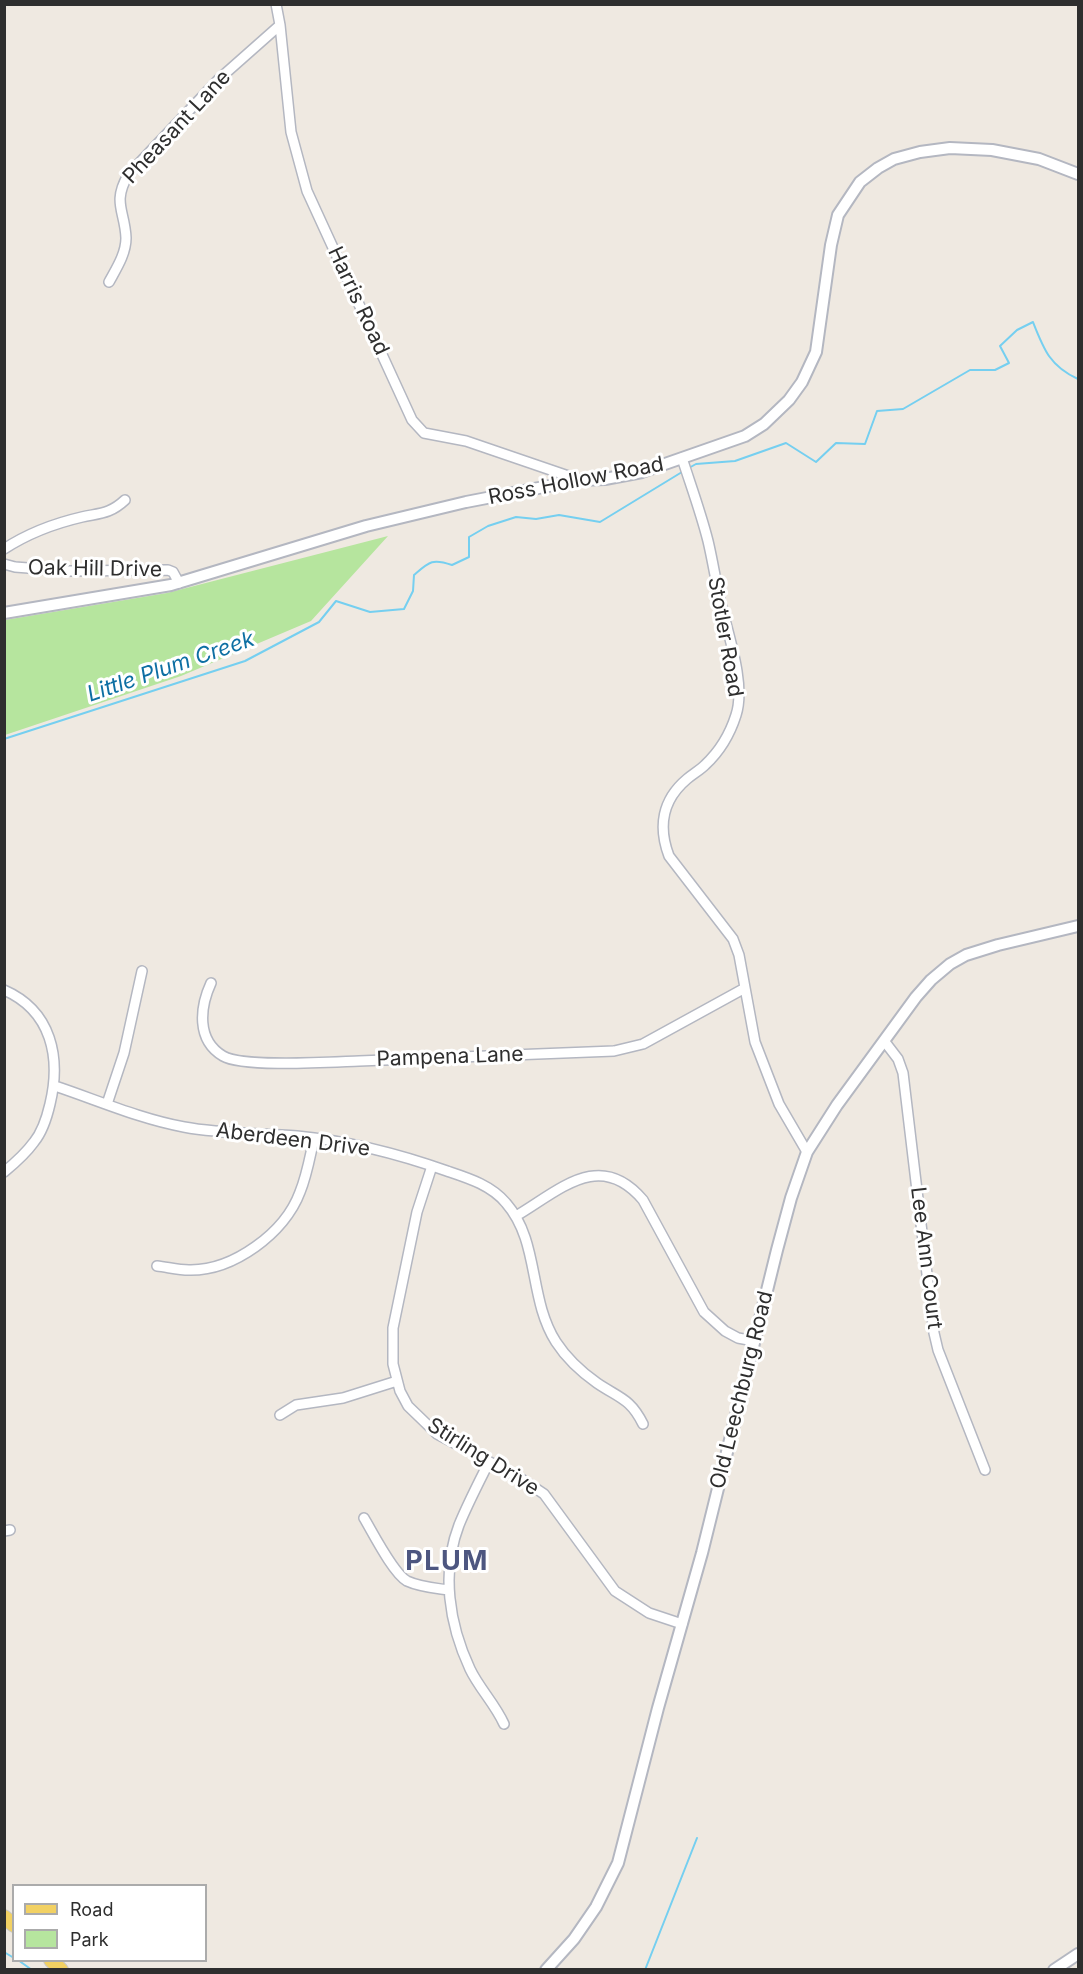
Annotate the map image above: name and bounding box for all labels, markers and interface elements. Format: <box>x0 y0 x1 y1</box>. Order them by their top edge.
street label: Pheasant Lane <box>118 65 236 189</box>
street label: Harris Road <box>322 243 394 359</box>
street label: Ross Hollow Road <box>486 452 666 510</box>
street label: Oak Hill Drive <box>28 555 162 583</box>
street label: Stotler Road <box>702 575 748 699</box>
water label: Little Plum Creek <box>84 626 258 708</box>
street label: Pampena Lane <box>376 1042 524 1072</box>
street label: Aberdeen Drive <box>215 1118 371 1162</box>
street label: Lee Ann Court <box>905 1186 947 1330</box>
street label: Old Leechburg Road <box>705 1288 779 1492</box>
street label: Stirling Drive <box>422 1413 544 1501</box>
district label: PLUM <box>405 1546 489 1578</box>
legend <box>12 1884 207 1962</box>
text: Road <box>70 1899 113 1920</box>
text: Park <box>70 1929 109 1950</box>

